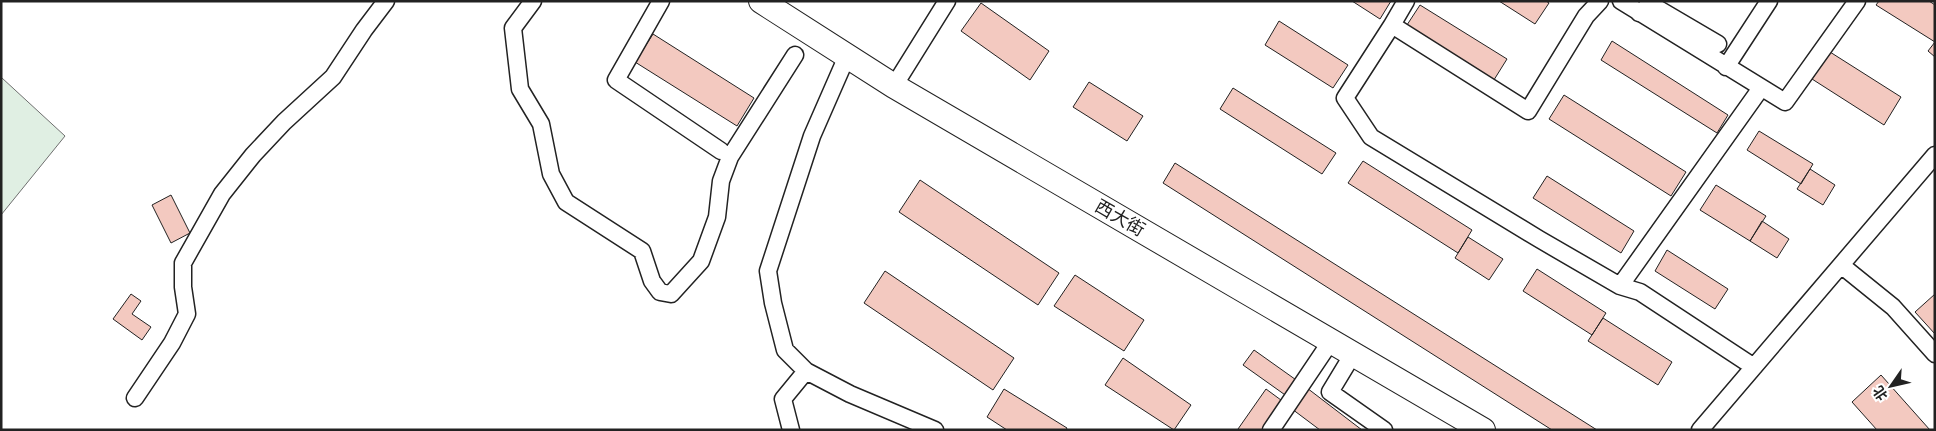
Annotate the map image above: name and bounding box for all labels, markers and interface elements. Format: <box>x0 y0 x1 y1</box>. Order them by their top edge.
street label: 西大街 <box>1092 194 1149 240</box>
north arrow <box>1866 361 1916 411</box>
text: 北 <box>1869 383 1891 404</box>

